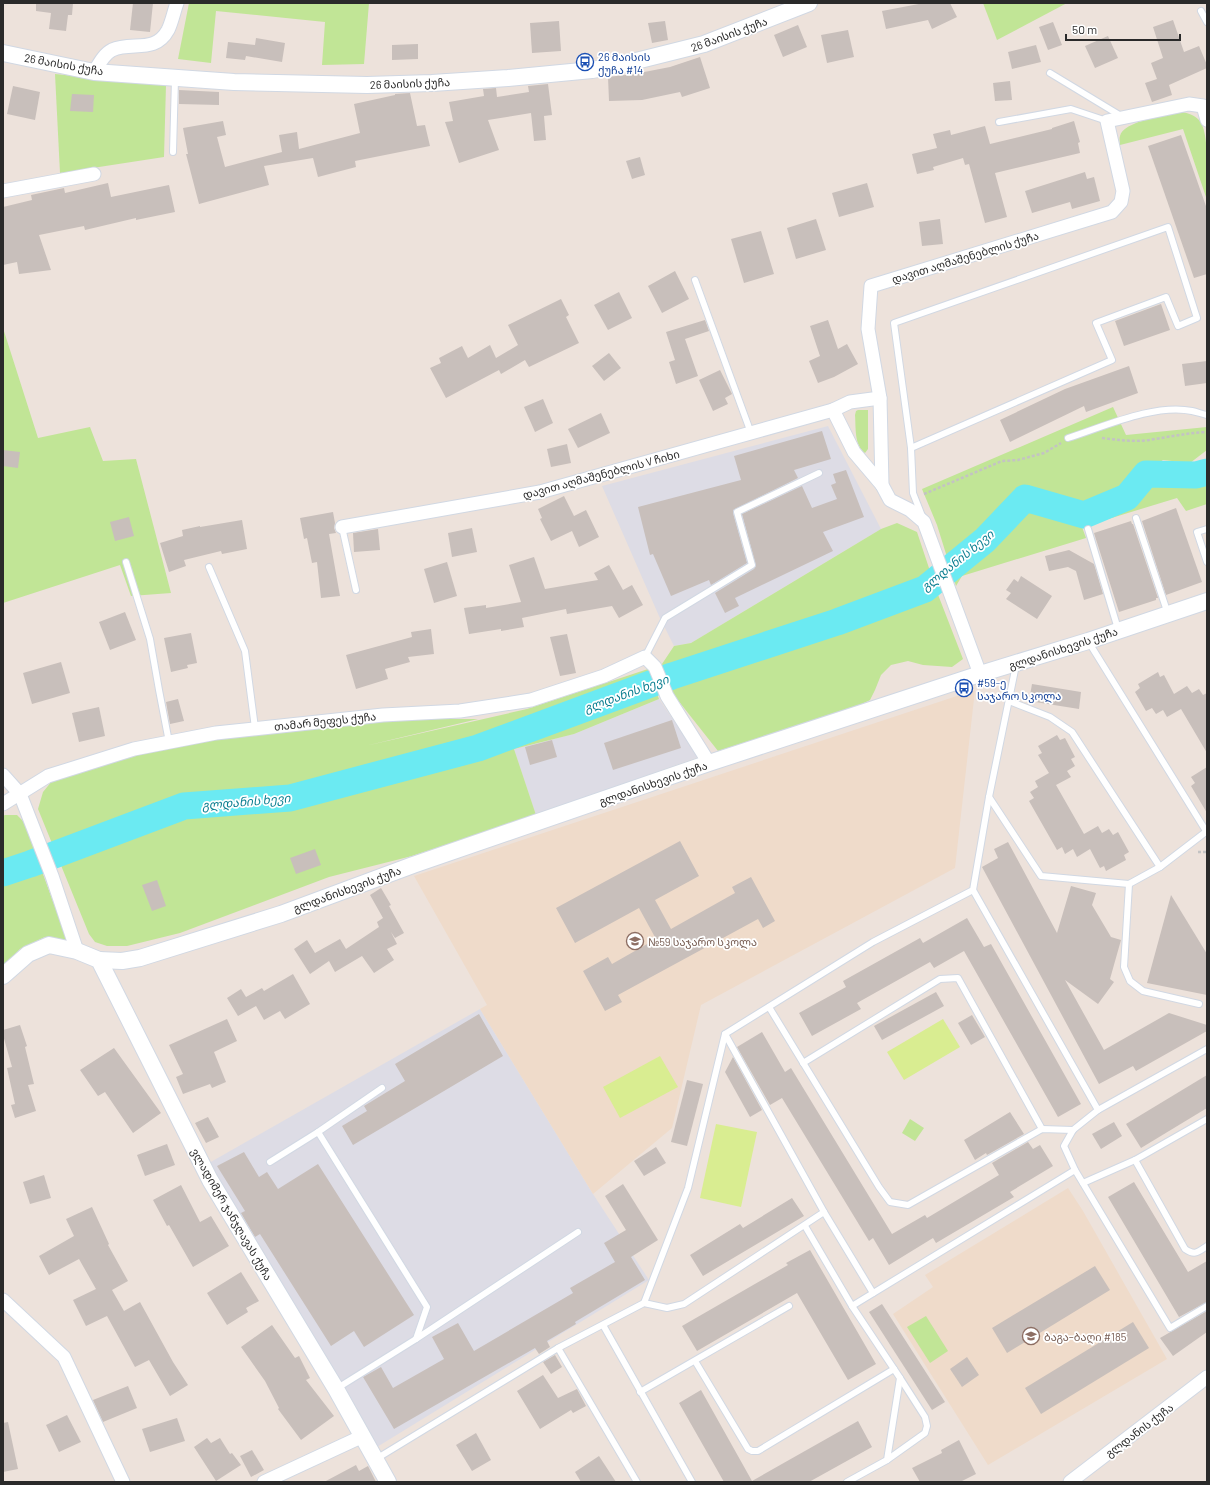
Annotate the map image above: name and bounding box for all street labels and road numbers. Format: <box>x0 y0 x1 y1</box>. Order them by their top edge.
street label: 26 მაისის ქუჩა <box>689 14 769 55</box>
street label: 26 მაისის ქუჩა <box>23 51 105 78</box>
street label: 26 მაისის ქუჩა <box>370 75 450 92</box>
street label: დავით აღმაშენებლის ქუჩა <box>890 228 1040 287</box>
street label: დავით აღმაშენებლის V ჩიხი <box>521 447 681 502</box>
street label: გლდანისხევის ქუჩა <box>1007 624 1119 673</box>
street label: თამარ მეფეს ქუჩა <box>273 709 377 734</box>
street label: გლდანისხევის ქუჩა <box>597 758 709 809</box>
street label: გლდანისხევის ქუჩა <box>291 863 403 915</box>
street label: ვლადიმერ ჯანჯღავას ქუჩა <box>188 1145 275 1283</box>
street label: გლდანის ქუჩა <box>1103 1400 1176 1461</box>

